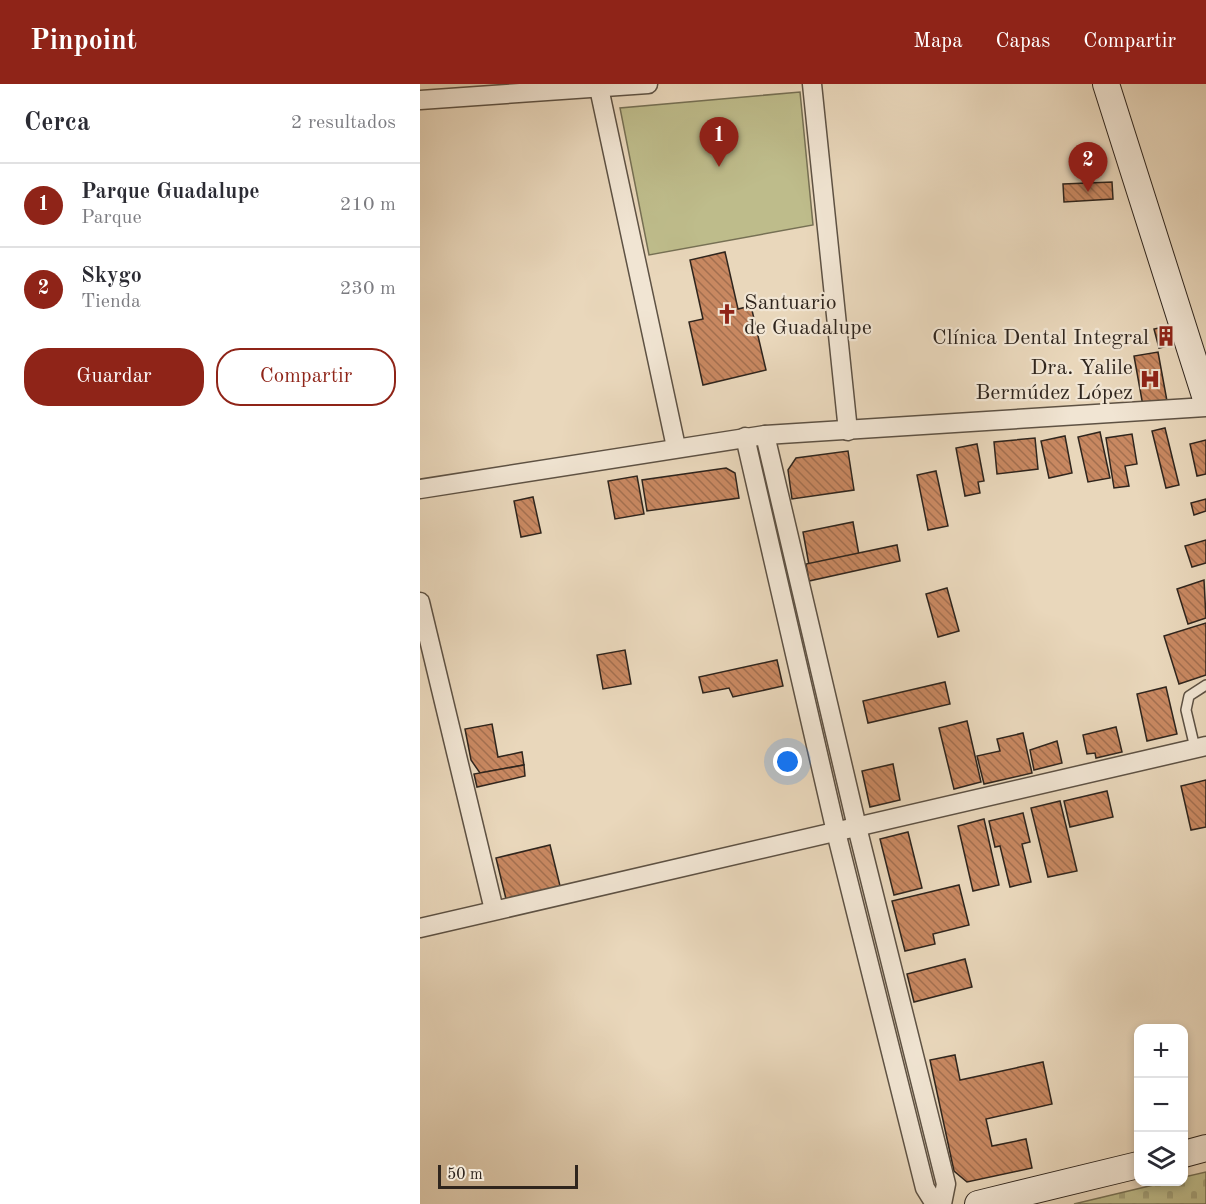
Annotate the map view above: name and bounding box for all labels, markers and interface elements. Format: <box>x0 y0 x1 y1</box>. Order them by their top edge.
text: Pinpoint <box>30 28 137 56</box>
text: Mapa <box>913 31 963 52</box>
text: Capas <box>996 31 1050 52</box>
text: Compartir <box>1083 31 1176 52</box>
text: Cerca <box>24 110 90 136</box>
text: 2 resultados <box>291 113 396 133</box>
pin: 1 <box>700 118 738 167</box>
pin: 2 <box>1068 142 1108 192</box>
text: Parque Guadalupe <box>81 181 260 203</box>
text: 1 <box>38 195 49 215</box>
text: 210 m <box>340 195 396 215</box>
text: Parque <box>81 208 142 228</box>
text: Skygo <box>81 265 142 287</box>
text: 2 <box>38 279 49 299</box>
text: 230 m <box>340 279 396 299</box>
text: Tienda <box>81 292 141 312</box>
place label: Santuario de Guadalupe <box>744 292 872 339</box>
church icon: Santuario de Guadalupe <box>715 302 739 326</box>
building icon: Clínica Dental Integral <box>1154 324 1178 348</box>
place label: Clínica Dental Integral <box>932 327 1149 349</box>
button: Guardar <box>24 348 204 406</box>
button: Compartir <box>216 348 396 406</box>
place label: Dra. Yalile Bermúdez López <box>975 357 1133 404</box>
hospital icon: Dra. Yalile Bermúdez López <box>1138 367 1162 391</box>
your location <box>773 747 802 776</box>
map controls <box>1134 1024 1188 1186</box>
button: + <box>1134 1024 1188 1078</box>
button: − <box>1134 1078 1188 1132</box>
button: layers <box>1134 1132 1188 1186</box>
scale bar <box>438 1162 578 1190</box>
text: 50 m <box>447 1167 483 1183</box>

